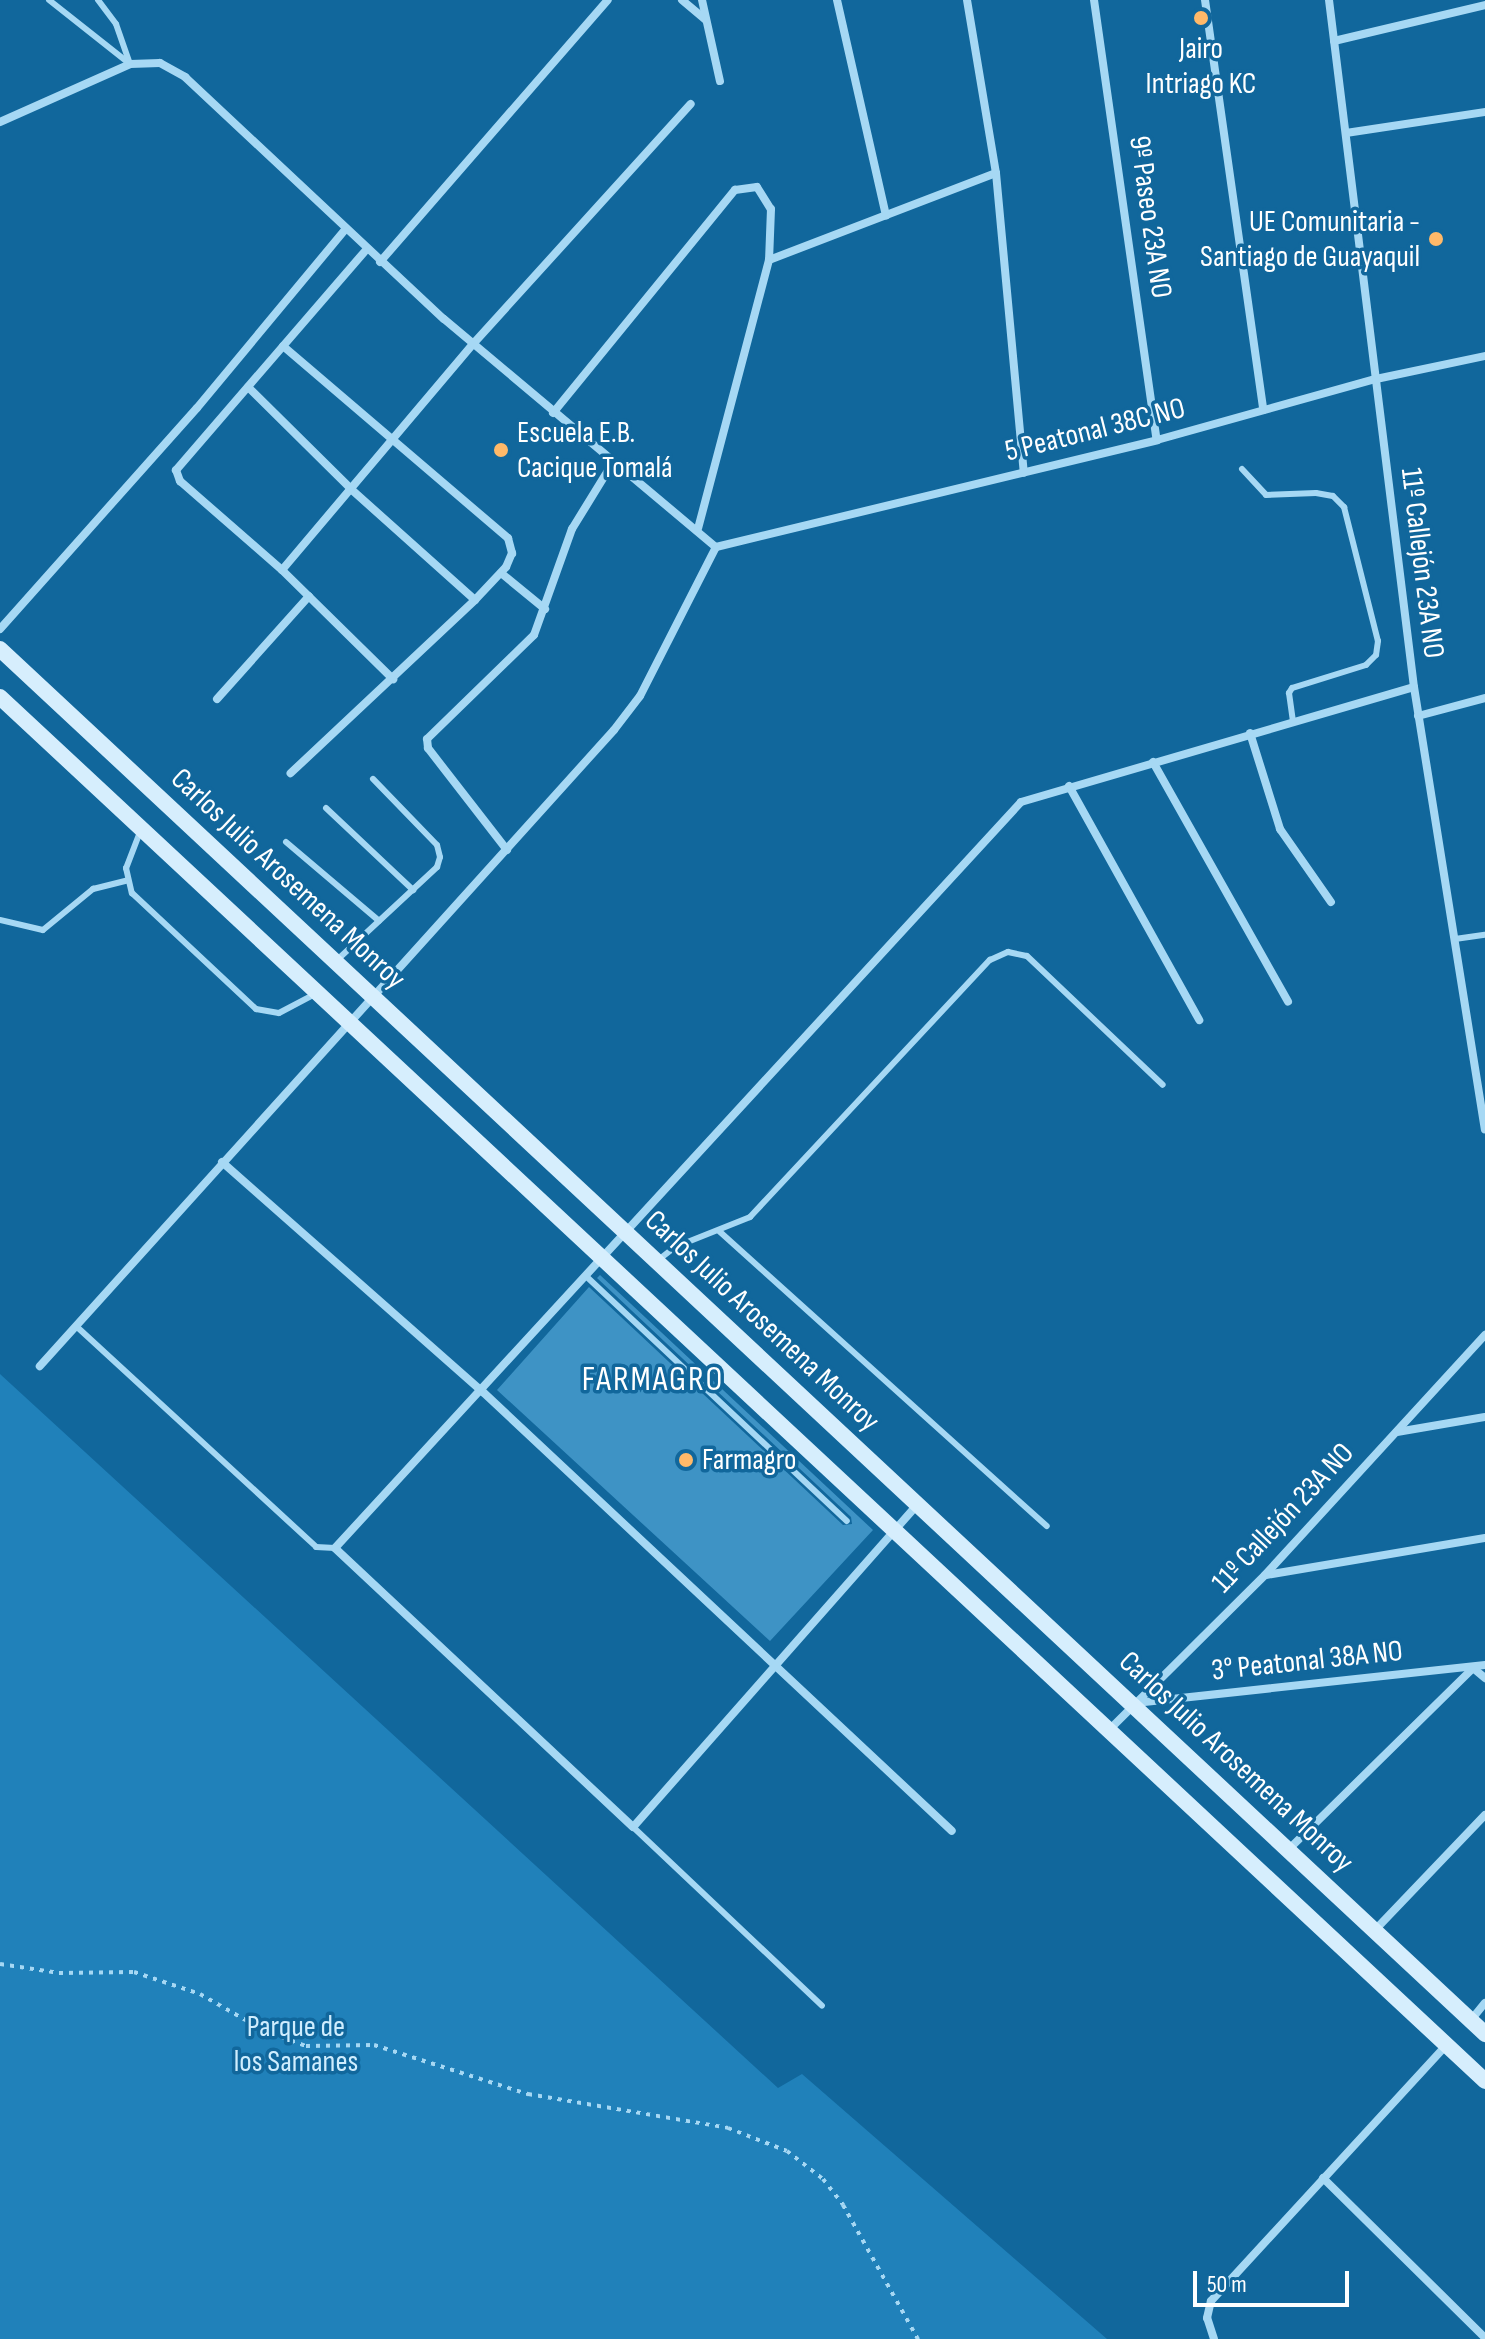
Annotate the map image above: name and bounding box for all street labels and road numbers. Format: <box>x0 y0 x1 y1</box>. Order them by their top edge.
street label: 9º Paseo 23A NO <box>1121 133 1179 301</box>
street label: 5 Peatonal 38C NO <box>1001 390 1189 470</box>
street label: 11º Callejón 23A NO <box>1392 466 1452 660</box>
street label: Carlos Julio Arosemena Monroy <box>163 761 413 997</box>
street label: Carlos Julio Arosemena Monroy <box>637 1203 887 1439</box>
street label: 11º Callejón 23A NO <box>1204 1436 1362 1600</box>
street label: 3° Peatonal 38A NO <box>1210 1633 1404 1689</box>
street label: Carlos Julio Arosemena Monroy <box>1111 1644 1361 1880</box>

